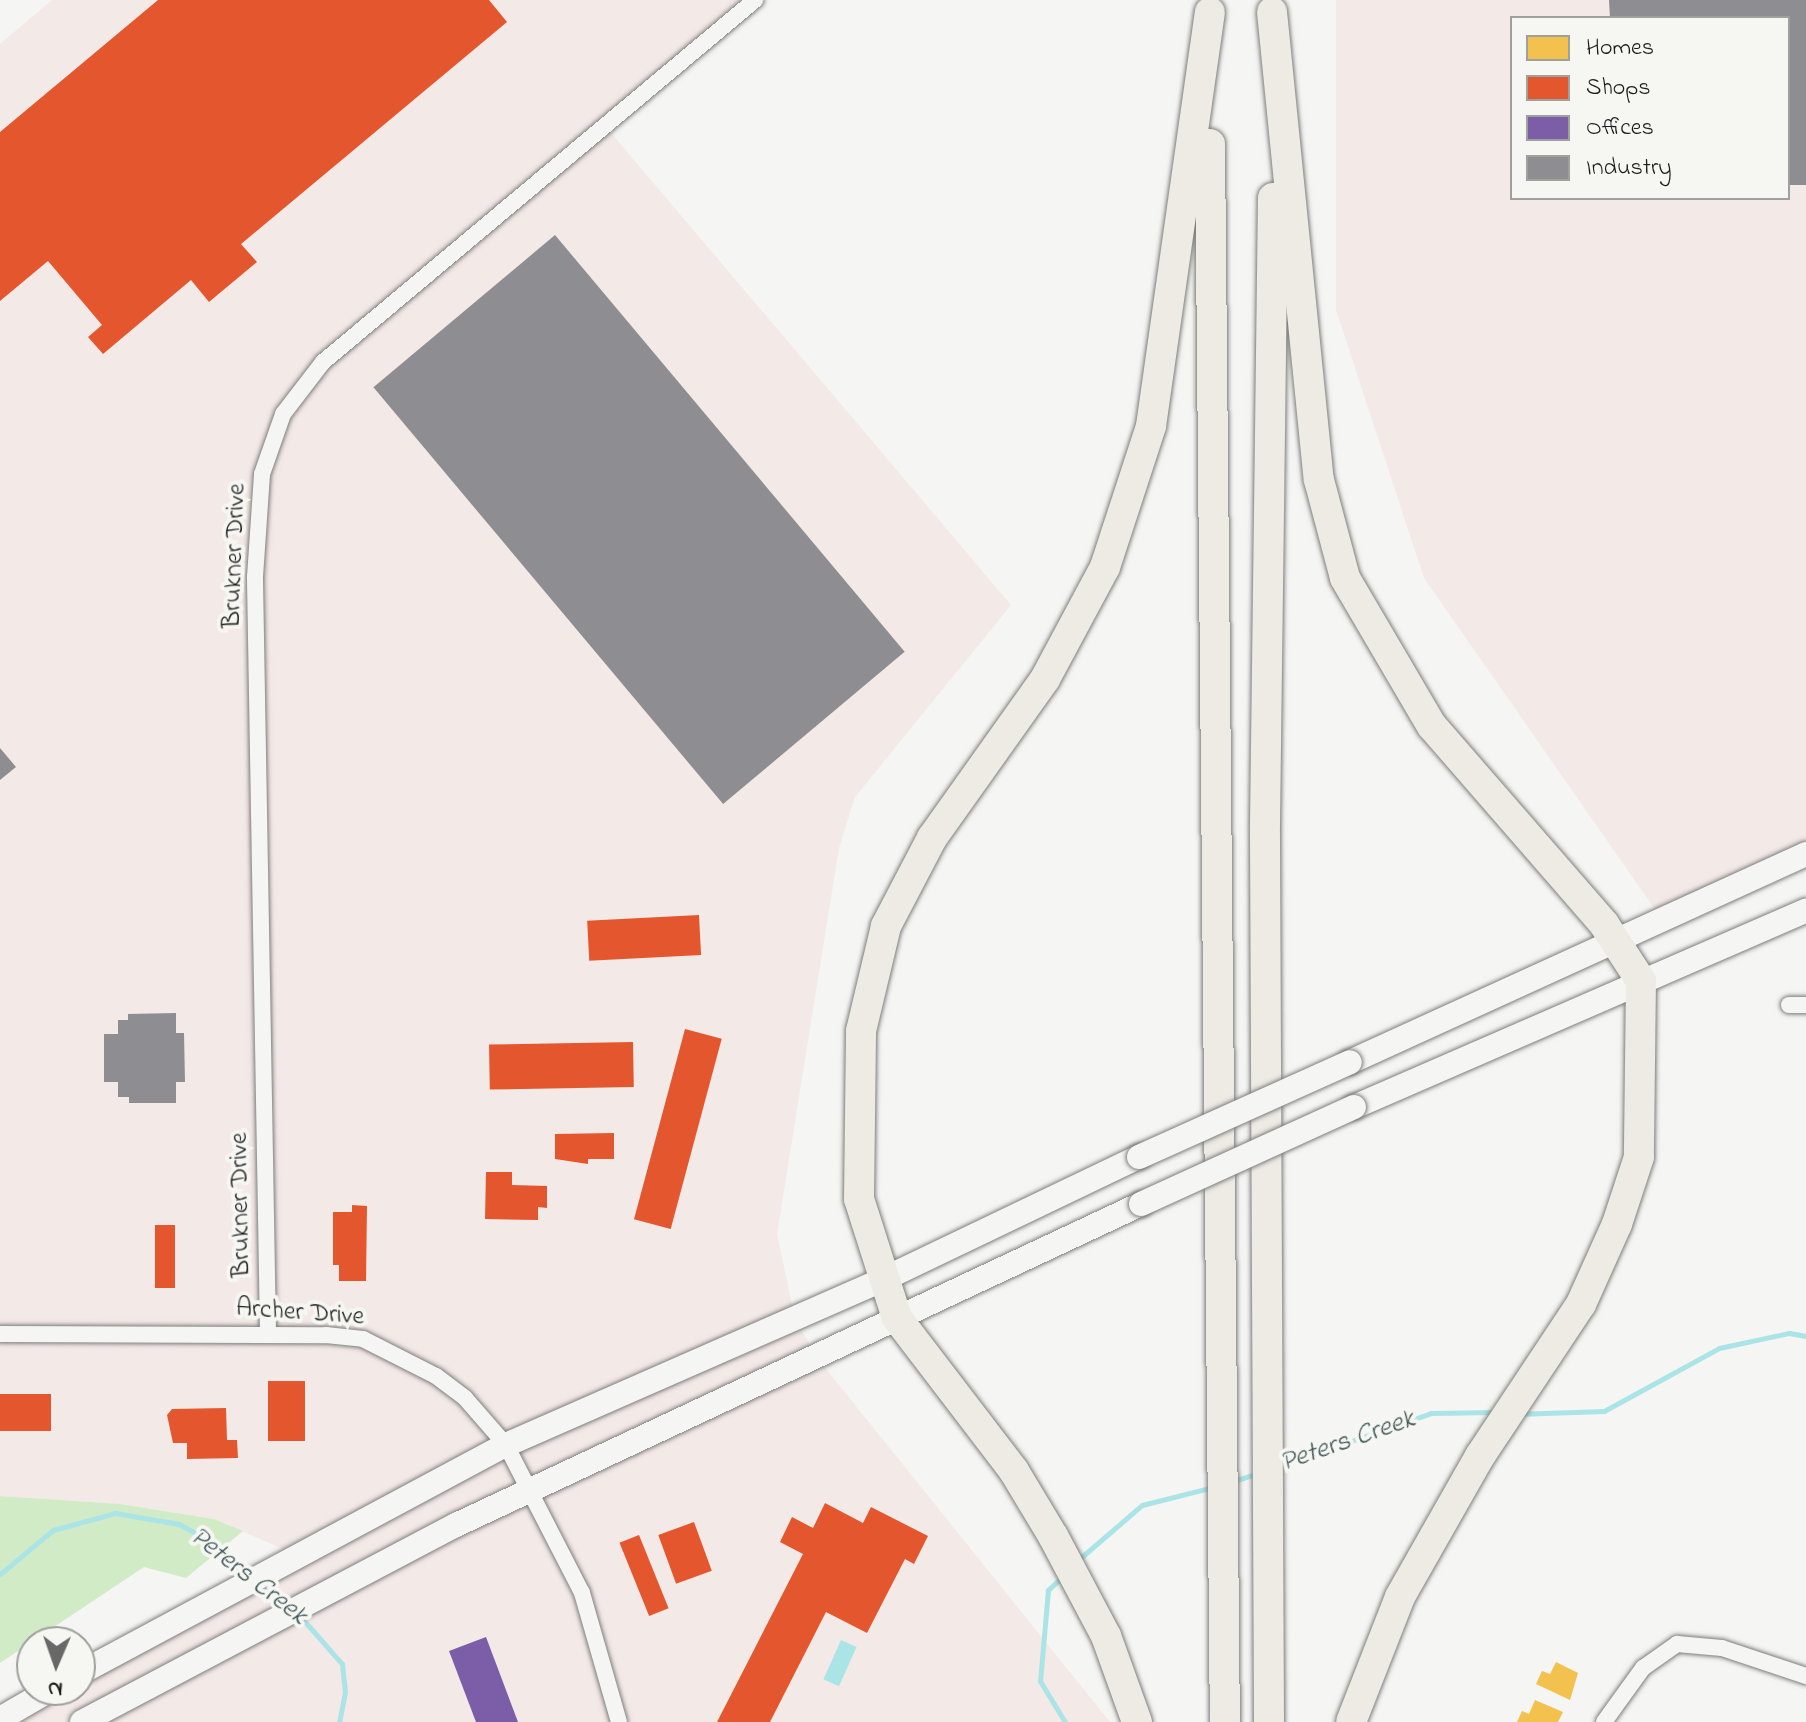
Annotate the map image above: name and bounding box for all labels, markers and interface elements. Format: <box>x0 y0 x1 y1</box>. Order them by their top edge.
legend <box>1510 16 1790 200</box>
text: Homes <box>1586 31 1654 66</box>
text: Shops <box>1586 71 1651 106</box>
text: Offices <box>1586 111 1654 146</box>
text: Industry <box>1586 151 1672 186</box>
street label: Brukner Drive <box>218 483 254 629</box>
street label: Brukner Drive <box>225 1132 259 1278</box>
street label: Archer Drive <box>235 1294 365 1334</box>
water label: Peters Creek <box>1276 1403 1420 1481</box>
water label: Peters Creek <box>182 1521 314 1633</box>
north arrow <box>16 1626 96 1706</box>
text: N <box>47 1672 63 1704</box>

